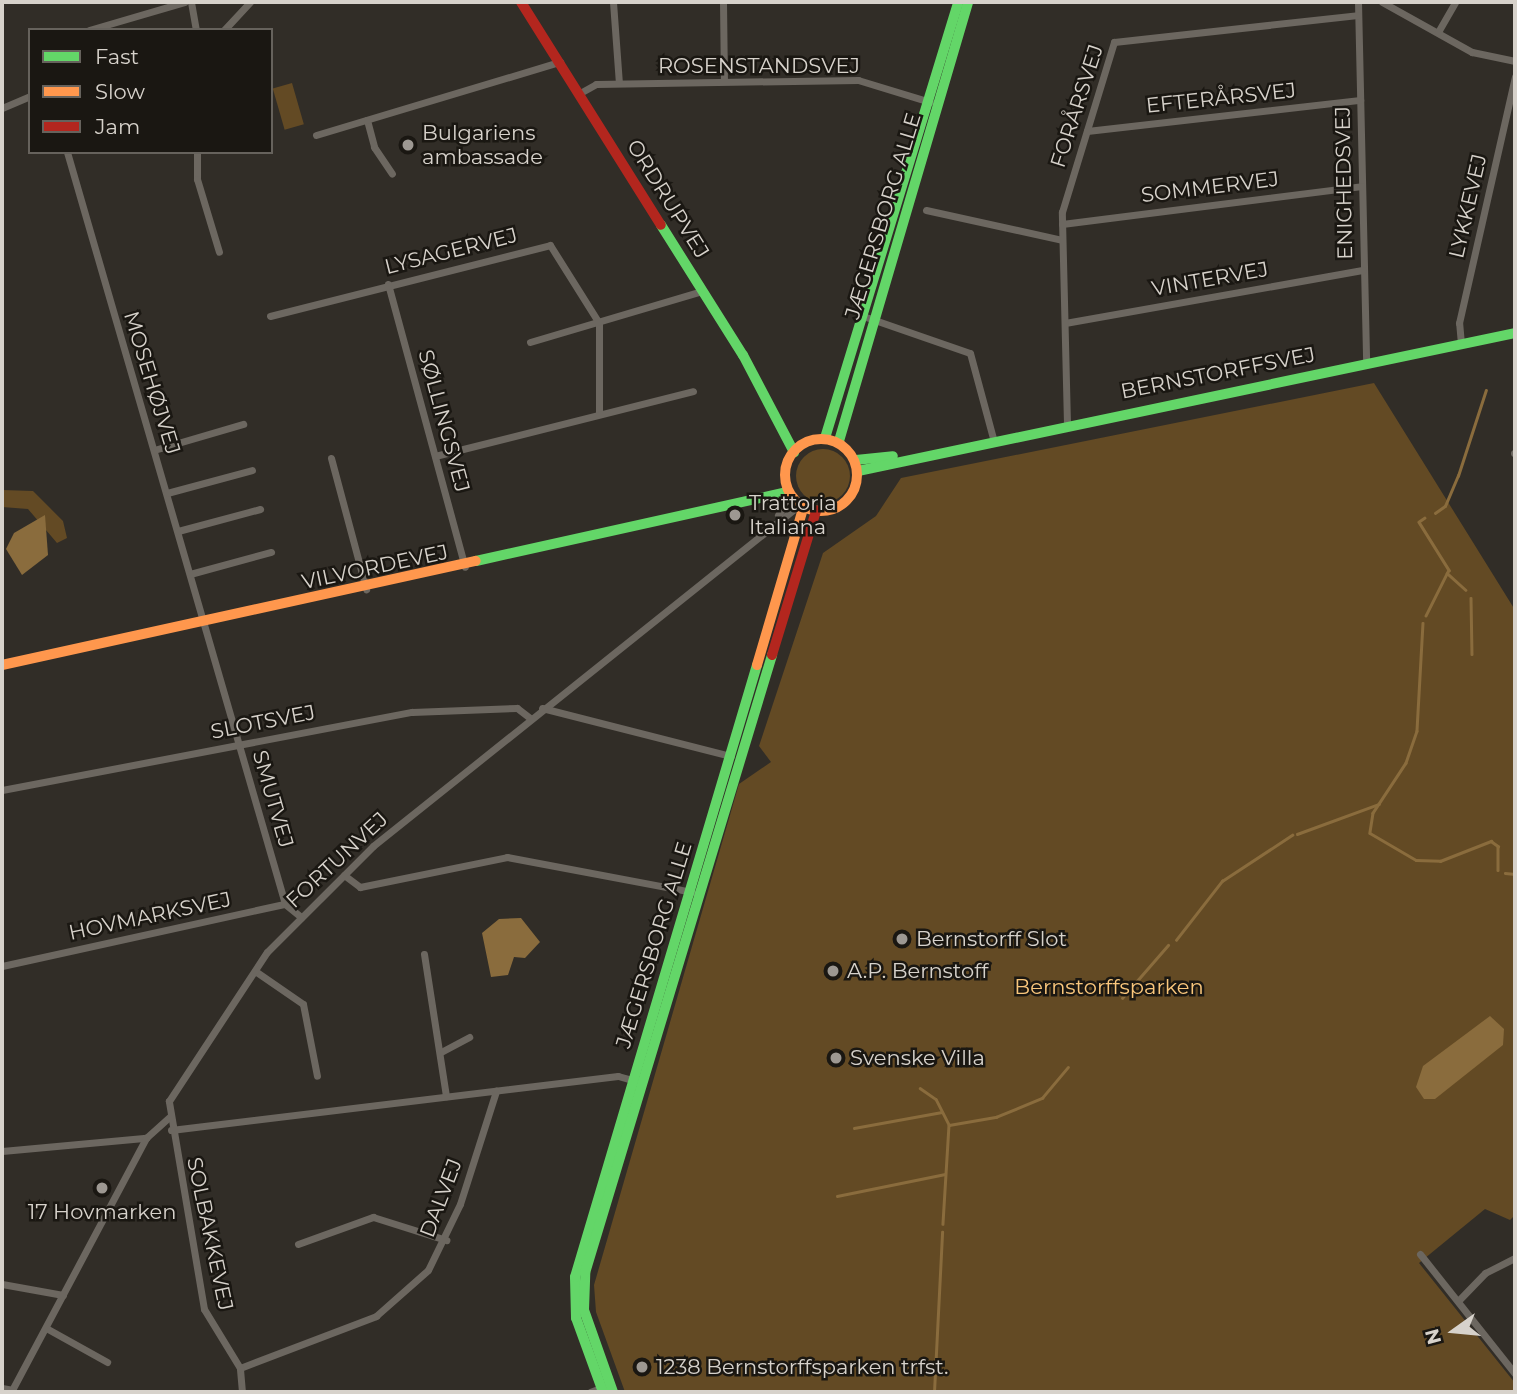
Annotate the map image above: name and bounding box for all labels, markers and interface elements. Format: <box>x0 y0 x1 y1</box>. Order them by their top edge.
legend <box>28 28 273 154</box>
street label: FORÅRSVEJ <box>1045 41 1109 171</box>
text: Fast <box>95 44 139 69</box>
street label: ROSENSTANDSVEJ <box>658 53 860 79</box>
street label: EFTERÅRSVEJ <box>1145 78 1297 118</box>
text: Slow <box>95 79 145 104</box>
street label: ENIGHEDSVEJ <box>1330 106 1358 260</box>
street label: JÆGERSBORG ALLE <box>840 110 926 322</box>
text: Jam <box>95 114 140 139</box>
place label: Bulgariens ambassade <box>422 120 543 170</box>
street label: ORDRUPVEJ <box>621 135 715 263</box>
marker: Bulgariens ambassade <box>400 137 416 153</box>
street label: LYKKEVEJ <box>1444 151 1492 261</box>
street label: SOMMERVEJ <box>1140 166 1280 208</box>
street label: LYSAGERVEJ <box>382 222 520 280</box>
street label: VINTERVEJ <box>1150 256 1270 302</box>
street label: MOSEHØJVEJ <box>118 308 186 458</box>
street label: BERNSTORFFSVEJ <box>1118 342 1318 404</box>
street label: SØLLINGSVEJ <box>413 347 475 495</box>
place label: Trattoria Italiana <box>749 490 837 540</box>
marker: Trattoria Italiana <box>727 507 743 523</box>
street label: VILVORDEVEJ <box>299 539 451 595</box>
street label: SLOTSVEJ <box>209 700 317 744</box>
street label: SMUTVEJ <box>247 747 299 851</box>
street label: FORTUNVEJ <box>281 807 393 913</box>
street label: JÆGERSBORG ALLE <box>611 839 697 1051</box>
street label: HOVMARKSVEJ <box>67 886 233 946</box>
place label: Bernstorff Slot <box>916 926 1067 952</box>
marker: Bernstorff Slot <box>894 931 910 947</box>
place label: A.P. Bernstoff <box>847 958 988 984</box>
marker: A.P. Bernstoff <box>825 963 841 979</box>
park label: Bernstorffsparken <box>1014 974 1204 1000</box>
place label: Svenske Villa <box>850 1045 985 1071</box>
marker: Svenske Villa <box>828 1050 844 1066</box>
street label: SOLBAKKEVEJ <box>181 1155 239 1313</box>
street label: DALVEJ <box>414 1155 468 1241</box>
marker: 17 Hovmarken <box>94 1180 110 1196</box>
place label: 17 Hovmarken <box>28 1199 176 1225</box>
north arrow <box>1419 1296 1489 1366</box>
text: N <box>1420 1326 1446 1347</box>
place label: 1238 Bernstorffsparken trfst. <box>656 1354 949 1380</box>
marker: 1238 Bernstorffsparken trfst. <box>634 1359 650 1375</box>

